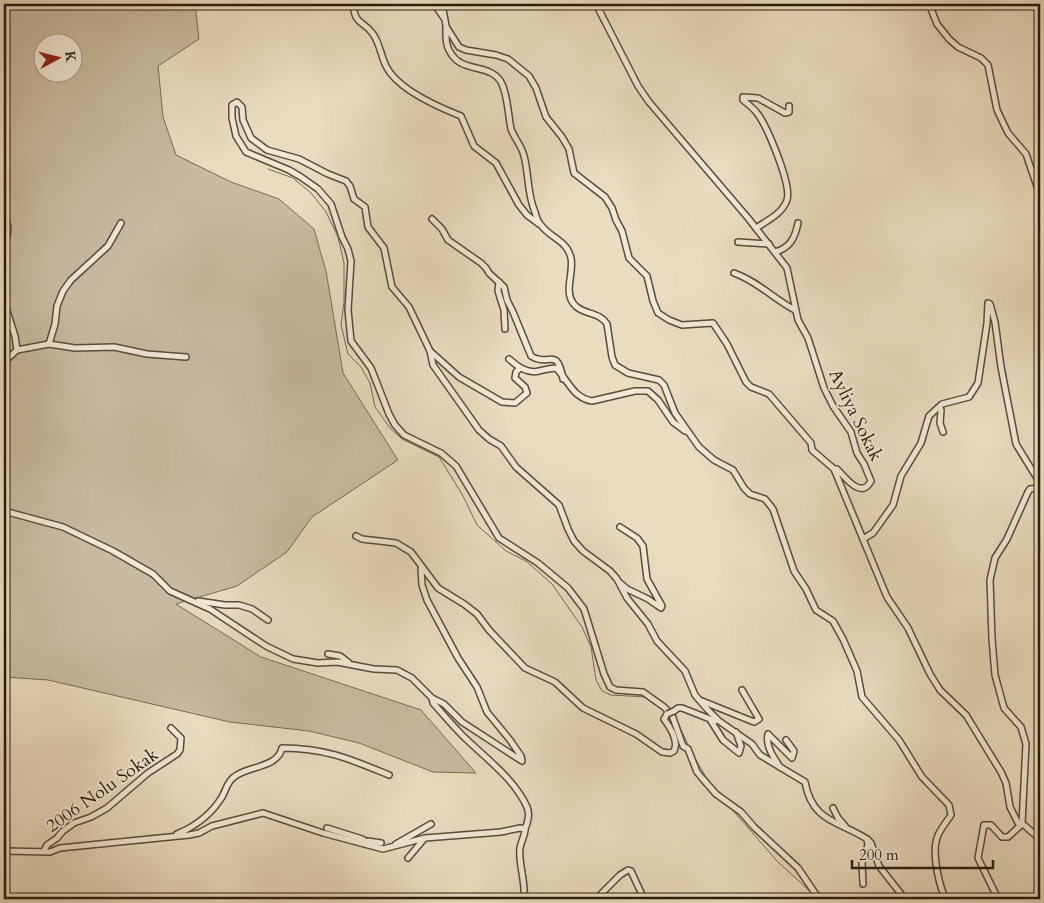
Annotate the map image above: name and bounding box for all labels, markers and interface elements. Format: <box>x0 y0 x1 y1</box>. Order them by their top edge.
north arrow <box>32 32 82 82</box>
text: K <box>60 50 81 64</box>
street label: Ayliya Sokak <box>822 365 889 466</box>
street label: 2006 Nolu Sokak <box>41 742 164 838</box>
scale bar <box>852 838 993 870</box>
text: 200 m <box>859 845 899 865</box>

